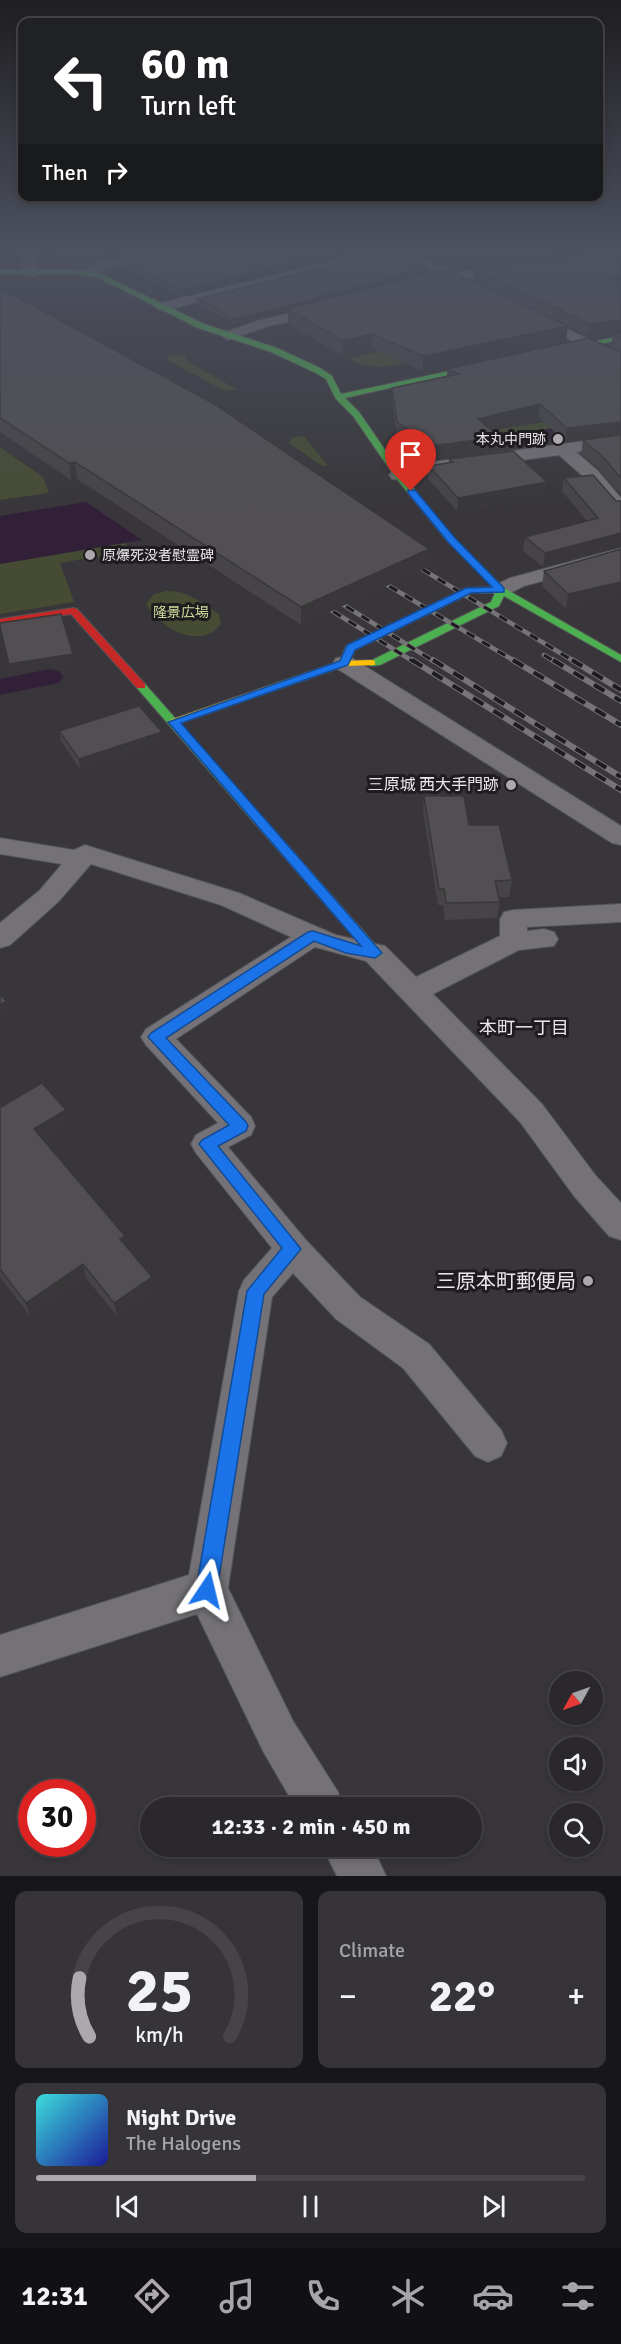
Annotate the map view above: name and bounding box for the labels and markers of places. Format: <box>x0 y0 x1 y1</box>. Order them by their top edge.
pin <box>385 429 436 491</box>
place label: 本丸中門跡 <box>476 431 546 448</box>
marker: 本丸中門跡 <box>551 432 565 446</box>
place label: 原爆死没者慰霊碑 <box>102 547 214 564</box>
marker: 原爆死没者慰霊碑 <box>83 548 97 562</box>
place label: 三原城 西大手門跡 <box>367 775 499 795</box>
marker: 三原城 西大手門跡 <box>504 778 518 792</box>
place label: 三原本町郵便局 <box>436 1269 576 1294</box>
marker: 三原本町郵便局 <box>581 1274 595 1288</box>

